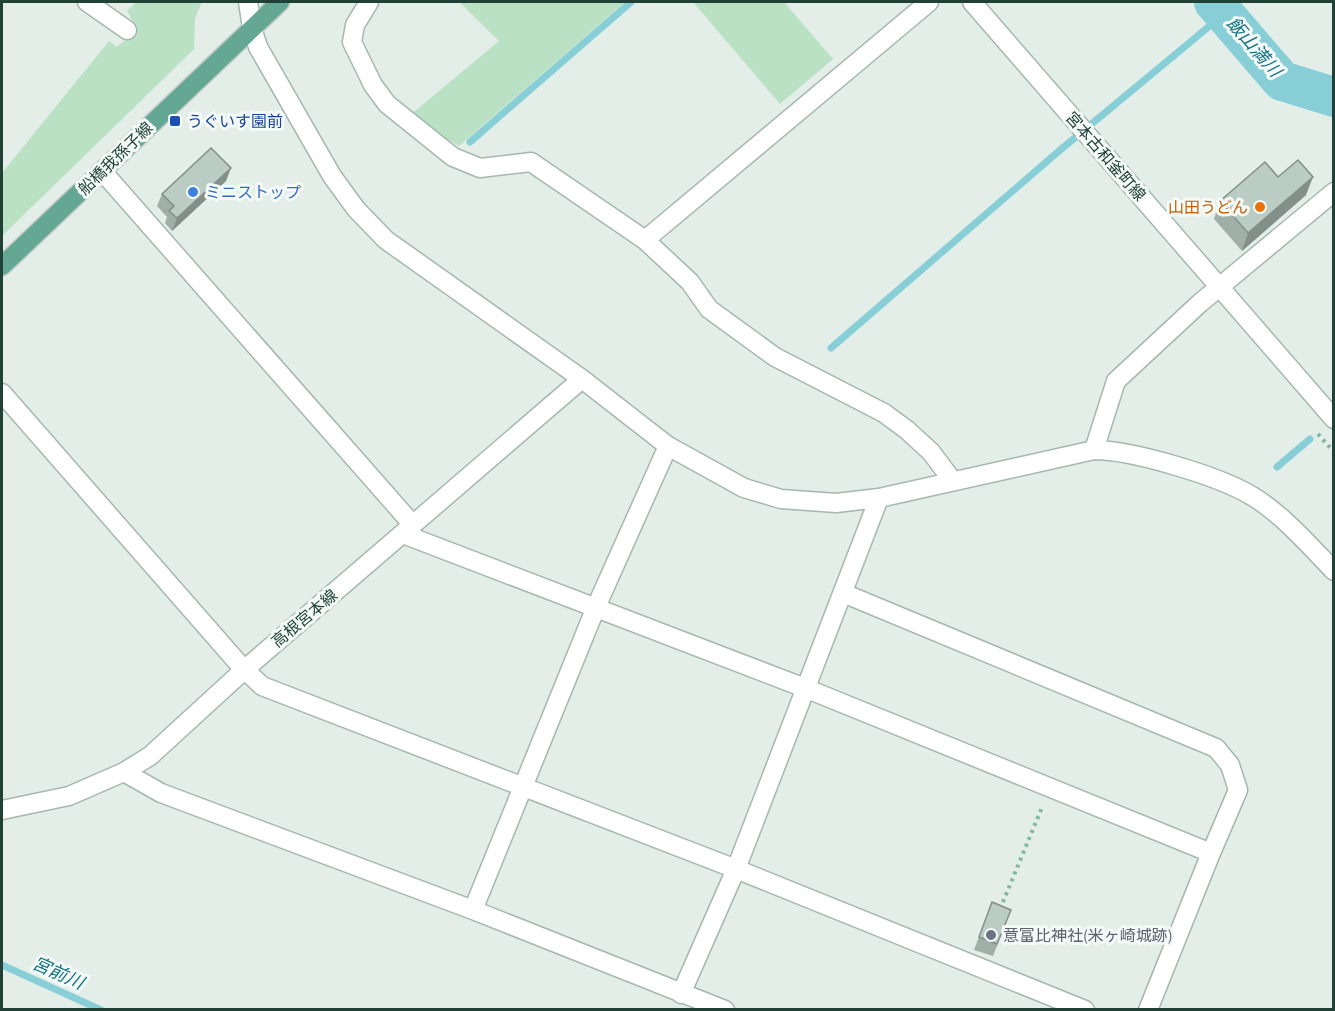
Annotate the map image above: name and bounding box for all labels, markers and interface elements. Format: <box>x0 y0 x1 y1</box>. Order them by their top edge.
water label: 飯山満川 <box>1221 12 1288 84</box>
street label: 宮本古和釜町線 <box>1060 107 1150 206</box>
place label: うぐいす園前 <box>187 111 283 133</box>
marker: うぐいす園前 <box>168 114 182 128</box>
street label: 船橋我孫子線 <box>74 117 158 200</box>
place label: ミニストップ <box>205 182 301 204</box>
marker: ミニストップ <box>186 185 200 199</box>
place label: 山田うどん <box>1168 197 1248 219</box>
marker: 山田うどん <box>1253 200 1267 214</box>
street label: 高根宮本線 <box>267 585 342 653</box>
place label: 意富比神社(米ヶ崎城跡) <box>1003 925 1173 947</box>
marker: 意富比神社(米ヶ崎城跡) <box>984 928 998 942</box>
water label: 宮前川 <box>28 951 89 997</box>

